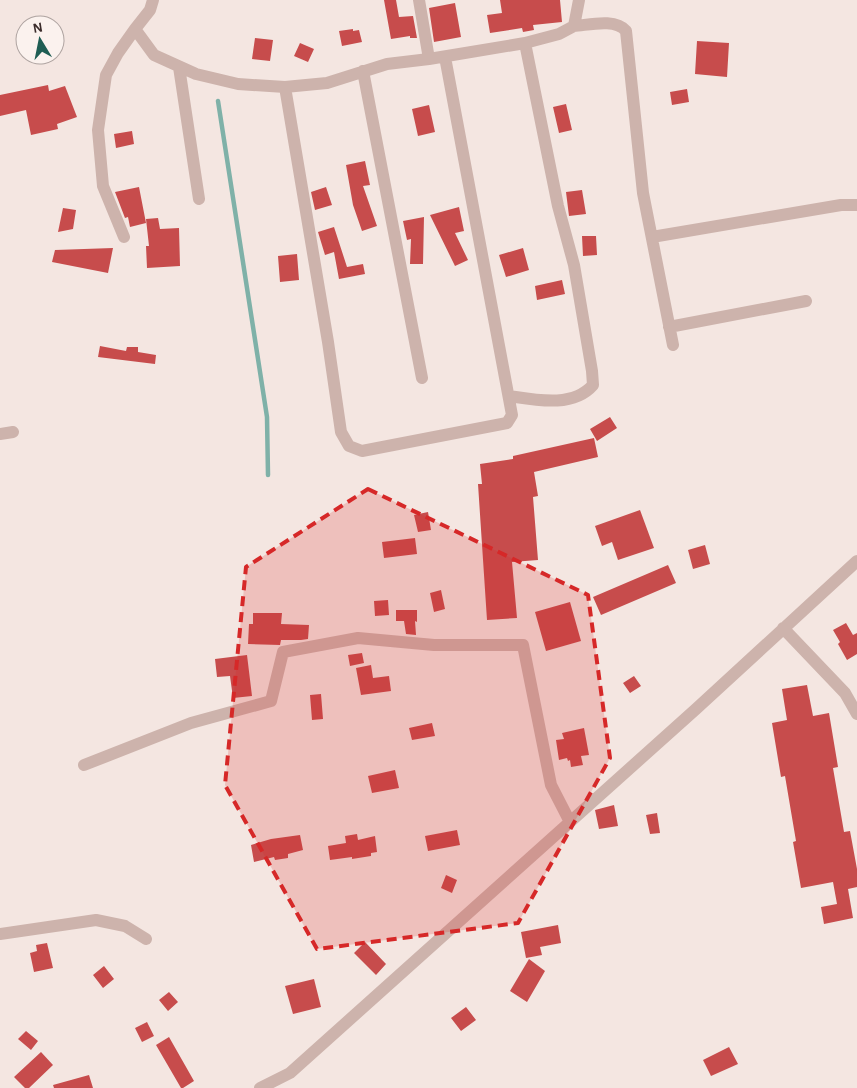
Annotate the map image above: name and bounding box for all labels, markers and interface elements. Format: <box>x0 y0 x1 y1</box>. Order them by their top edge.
north arrow <box>15 15 65 65</box>
text: N <box>32 20 44 36</box>

